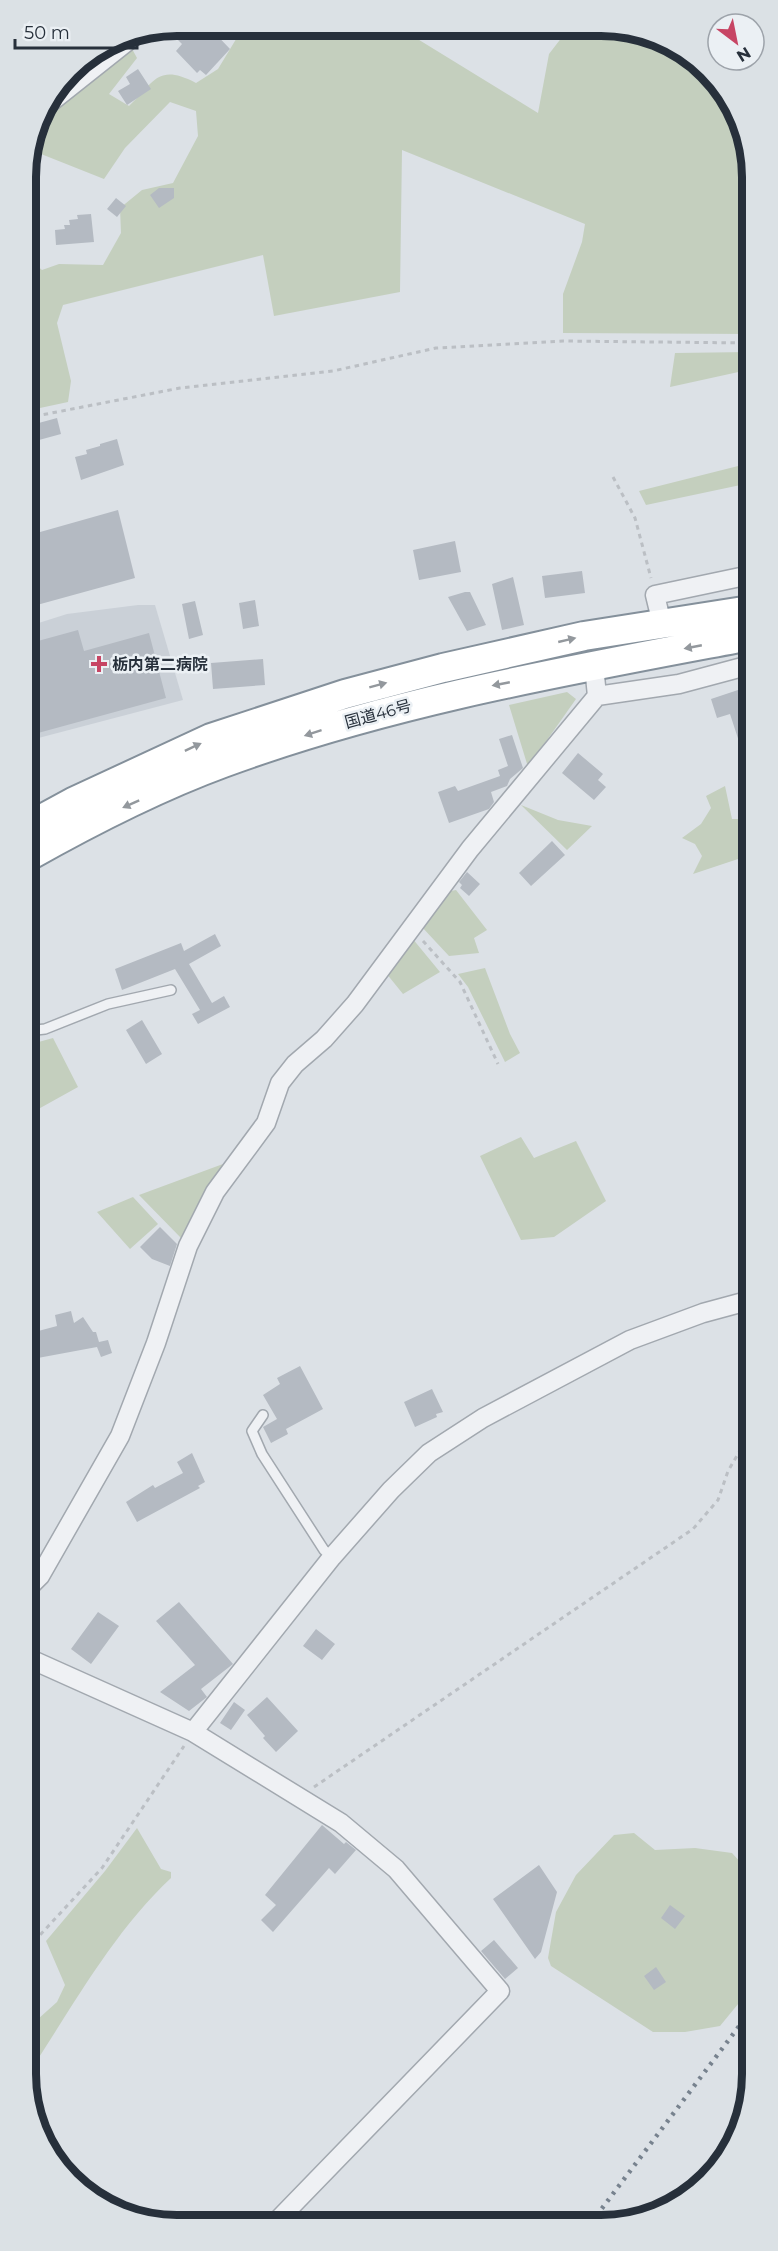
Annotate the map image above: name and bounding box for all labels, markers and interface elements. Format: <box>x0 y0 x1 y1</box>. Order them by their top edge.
scale bar <box>15 12 136 50</box>
north arrow <box>706 12 766 72</box>
text: 50 m <box>24 22 70 44</box>
text: N <box>733 43 754 66</box>
one-way arrow <box>558 634 576 644</box>
one-way arrow <box>683 643 702 652</box>
marker: 栃内第二病院 <box>90 655 108 673</box>
place label: 栃内第二病院 <box>112 655 208 674</box>
one-way arrow <box>369 680 387 690</box>
one-way arrow <box>492 680 511 689</box>
street label: 国道46号 <box>343 696 413 732</box>
one-way arrow <box>304 729 322 739</box>
one-way arrow <box>184 742 201 751</box>
one-way arrow <box>122 799 140 809</box>

